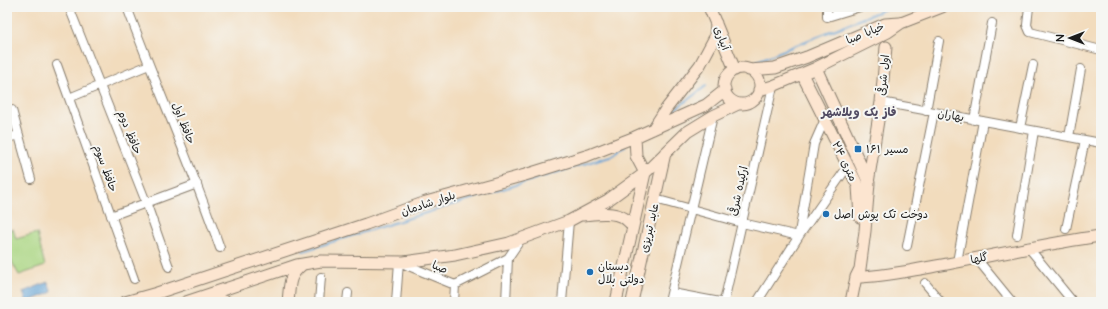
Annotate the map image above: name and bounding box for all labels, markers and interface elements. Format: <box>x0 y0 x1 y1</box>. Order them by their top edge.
north arrow <box>1050 18 1090 58</box>
street label: خیابا صبا <box>844 19 887 48</box>
street label: آبیاری <box>710 24 734 54</box>
text: N <box>1053 34 1068 41</box>
street label: اول شرقی <box>874 54 893 96</box>
street label: حافظ اول <box>168 100 199 146</box>
district label: فاز یک ویلاشهر <box>821 104 896 121</box>
street label: بهاران <box>937 106 965 125</box>
street label: حافظ دوم <box>113 108 145 157</box>
street label: ۲۴ متری <box>828 139 861 184</box>
street label: حافظ سوم <box>89 142 121 194</box>
place label: مسیر ۱۶۱ <box>866 142 908 157</box>
marker: مسیر ۱۶۱ <box>853 144 863 154</box>
street label: ارکیده شرقی <box>725 165 751 218</box>
street label: بلوار شادمان <box>399 188 457 219</box>
street label: عابد تبریزی <box>637 202 662 254</box>
place label: دوخت تک پوش اصل <box>834 207 928 222</box>
marker: دوخت تک پوش اصل <box>821 209 831 219</box>
street label: گلها <box>969 249 989 268</box>
street label: صبا <box>430 258 450 277</box>
place label: دبستان دولتی بلال <box>598 259 644 287</box>
marker: دبستان دولتی بلال <box>585 267 595 277</box>

